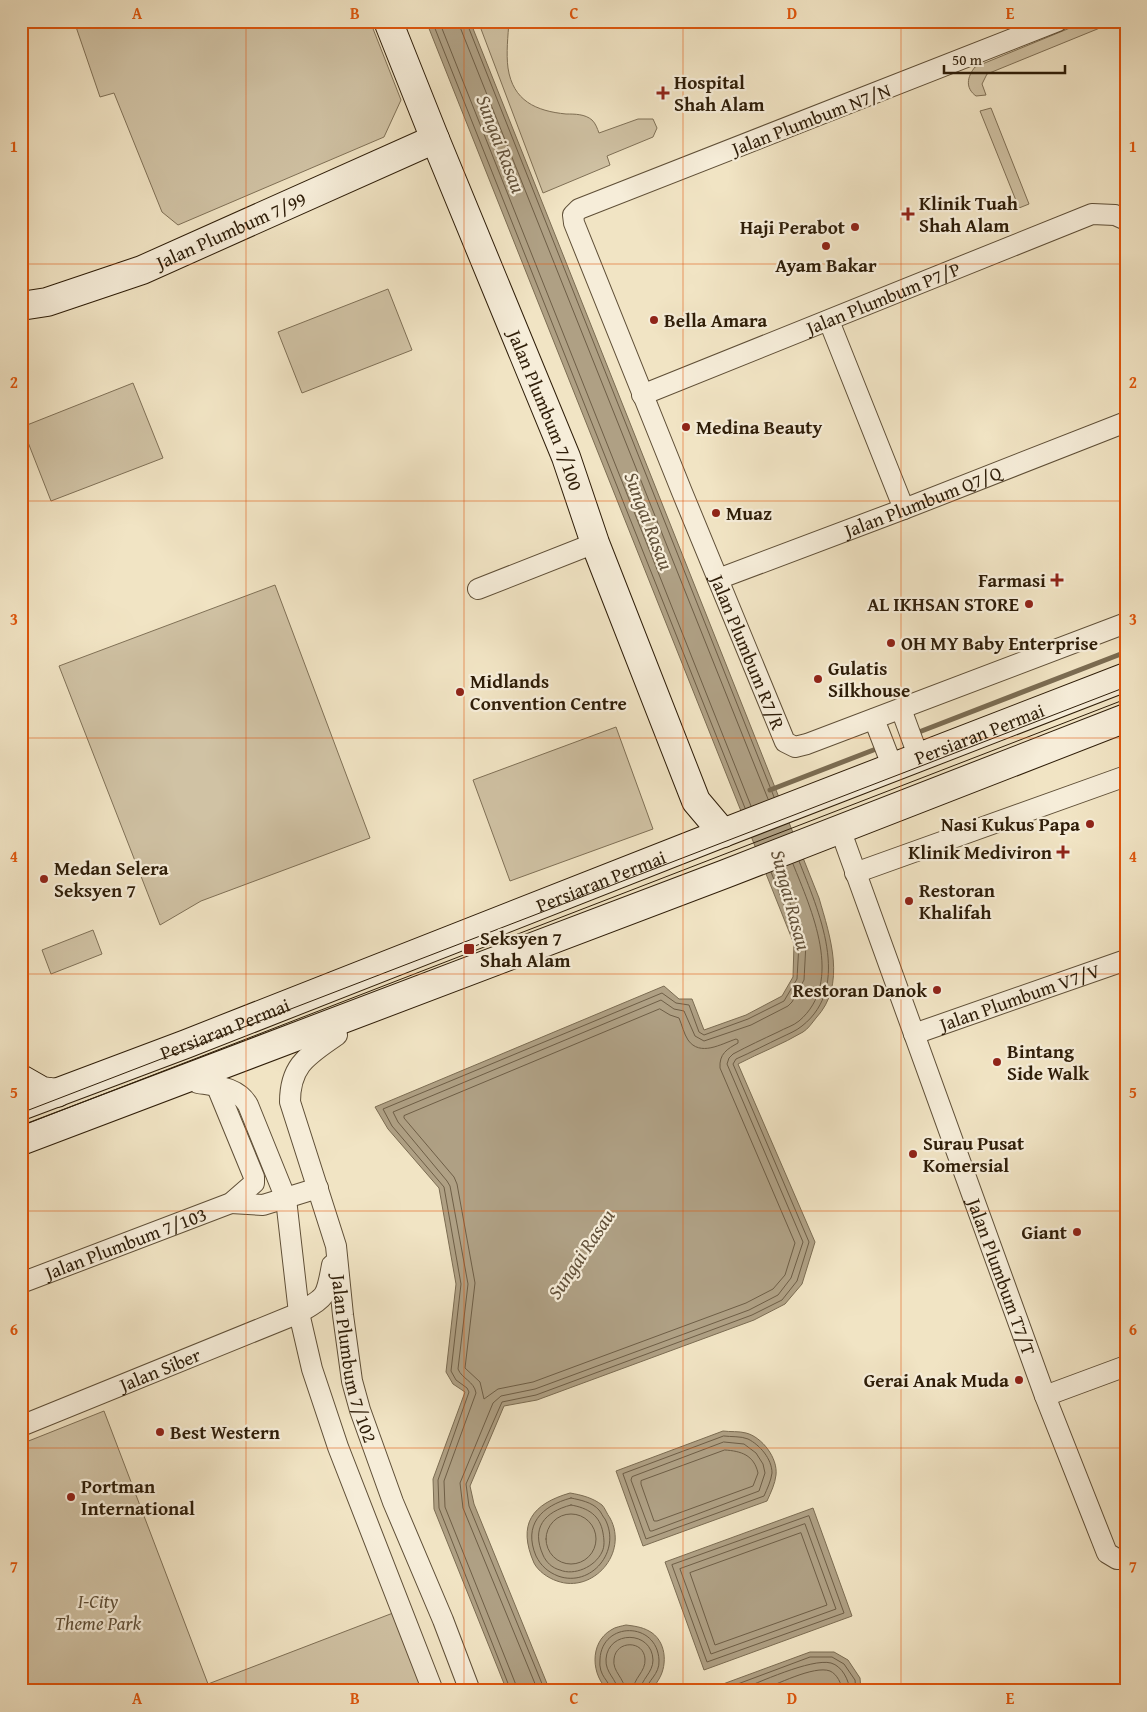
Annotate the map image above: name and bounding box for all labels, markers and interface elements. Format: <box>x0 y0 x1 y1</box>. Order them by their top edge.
text: A <box>132 1 143 25</box>
text: B <box>350 1 360 25</box>
text: C <box>569 1 579 25</box>
text: D <box>787 1 797 25</box>
text: E <box>1006 1 1015 25</box>
scale bar <box>944 42 1066 74</box>
text: 50 m <box>952 49 983 70</box>
place label: Hospital Shah Alam <box>674 68 765 118</box>
street label: Jalan Plumbum N7/N <box>726 76 895 163</box>
marker: Hospital Shah Alam <box>656 86 670 100</box>
water label: Sungai Rasau <box>469 90 534 197</box>
text: 1 <box>10 134 18 158</box>
text: 1 <box>1129 134 1137 158</box>
street label: Jalan Plumbum 7/99 <box>150 184 311 277</box>
place label: Klinik Tuah Shah Alam <box>919 189 1019 239</box>
marker: Klinik Tuah Shah Alam <box>901 207 915 221</box>
place label: Haji Perabot <box>740 213 846 241</box>
marker: Haji Perabot <box>849 221 861 233</box>
marker: Ayam Bakar <box>820 240 832 252</box>
place label: Ayam Bakar <box>775 251 877 279</box>
street label: Jalan Plumbum P7/P <box>800 254 964 342</box>
place label: Bella Amara <box>664 306 767 334</box>
marker: Bella Amara <box>648 314 660 326</box>
street label: Jalan Plumbum 7/100 <box>500 324 590 494</box>
text: 2 <box>10 370 18 394</box>
text: 2 <box>1129 370 1137 394</box>
place label: Medina Beauty <box>696 413 823 441</box>
marker: Medina Beauty <box>680 421 692 433</box>
street label: Jalan Plumbum Q7/Q <box>838 458 1007 545</box>
water label: Sungai Rasau <box>617 467 682 574</box>
place label: Muaz <box>726 499 772 527</box>
marker: Muaz <box>710 507 722 519</box>
place label: Farmasi <box>978 566 1046 594</box>
street label: Jalan Plumbum R7/R <box>703 568 792 734</box>
marker: Farmasi <box>1050 573 1064 587</box>
place label: AL IKHSAN STORE <box>867 590 1019 618</box>
marker: AL IKHSAN STORE <box>1023 598 1035 610</box>
text: 3 <box>10 607 18 631</box>
text: 3 <box>1129 607 1137 631</box>
place label: OH MY Baby Enterprise <box>901 629 1098 657</box>
marker: OH MY Baby Enterprise <box>885 637 897 649</box>
place label: Gulatis Silkhouse <box>828 654 910 704</box>
place label: Midlands Convention Centre <box>470 667 627 717</box>
marker: Gulatis Silkhouse <box>812 673 824 685</box>
marker: Midlands Convention Centre <box>454 686 466 698</box>
street label: Persiaran Permai <box>910 696 1048 772</box>
place label: Nasi Kukus Papa <box>941 810 1080 838</box>
marker: Nasi Kukus Papa <box>1084 818 1096 830</box>
place label: Klinik Mediviron <box>908 838 1053 866</box>
street label: Persiaran Permai <box>532 843 670 919</box>
text: 4 <box>10 844 18 868</box>
text: 4 <box>1129 844 1137 868</box>
marker: Klinik Mediviron <box>1056 845 1070 859</box>
water label: Sungai Rasau <box>764 846 819 954</box>
place label: Medan Selera Seksyen 7 <box>54 854 169 904</box>
marker: Medan Selera Seksyen 7 <box>38 873 50 885</box>
place label: Restoran Khalifah <box>919 876 996 926</box>
marker: Restoran Khalifah <box>903 895 915 907</box>
place label: Seksyen 7 Shah Alam <box>480 924 571 974</box>
marker: Seksyen 7 Shah Alam <box>462 942 476 956</box>
street label: Jalan Plumbum V7/V <box>934 956 1104 1039</box>
place label: Restoran Danok <box>792 976 927 1004</box>
marker: Restoran Danok <box>931 984 943 996</box>
street label: Persiaran Permai <box>156 991 294 1067</box>
place label: Bintang Side Walk <box>1007 1037 1089 1087</box>
marker: Bintang Side Walk <box>991 1056 1003 1068</box>
text: 5 <box>10 1080 18 1104</box>
text: 5 <box>1129 1080 1137 1104</box>
place label: Surau Pusat Komersial <box>923 1129 1025 1179</box>
marker: Surau Pusat Komersial <box>907 1148 919 1160</box>
street label: Jalan Plumbum T7/T <box>960 1193 1043 1359</box>
street label: Jalan Plumbum 7/103 <box>39 1200 211 1287</box>
water label: Sungai Rasau <box>540 1203 622 1305</box>
place label: Giant <box>1021 1218 1068 1246</box>
marker: Giant <box>1071 1226 1083 1238</box>
street label: Jalan Plumbum 7/102 <box>325 1271 385 1446</box>
text: 6 <box>10 1317 18 1341</box>
text: 6 <box>1129 1317 1137 1341</box>
street label: Jalan Siber <box>113 1340 205 1399</box>
place label: Gerai Anak Muda <box>864 1366 1009 1394</box>
marker: Gerai Anak Muda <box>1013 1374 1025 1386</box>
place label: Best Western <box>170 1418 281 1446</box>
marker: Best Western <box>154 1426 166 1438</box>
place label: Portman International <box>81 1472 195 1522</box>
marker: Portman International <box>65 1491 77 1503</box>
text: 7 <box>10 1554 18 1578</box>
text: 7 <box>1129 1554 1137 1578</box>
park label: I-City Theme Park <box>55 1587 142 1637</box>
text: A <box>132 1686 143 1710</box>
text: B <box>350 1686 360 1710</box>
text: C <box>569 1686 579 1710</box>
text: D <box>787 1686 797 1710</box>
text: E <box>1006 1686 1015 1710</box>

